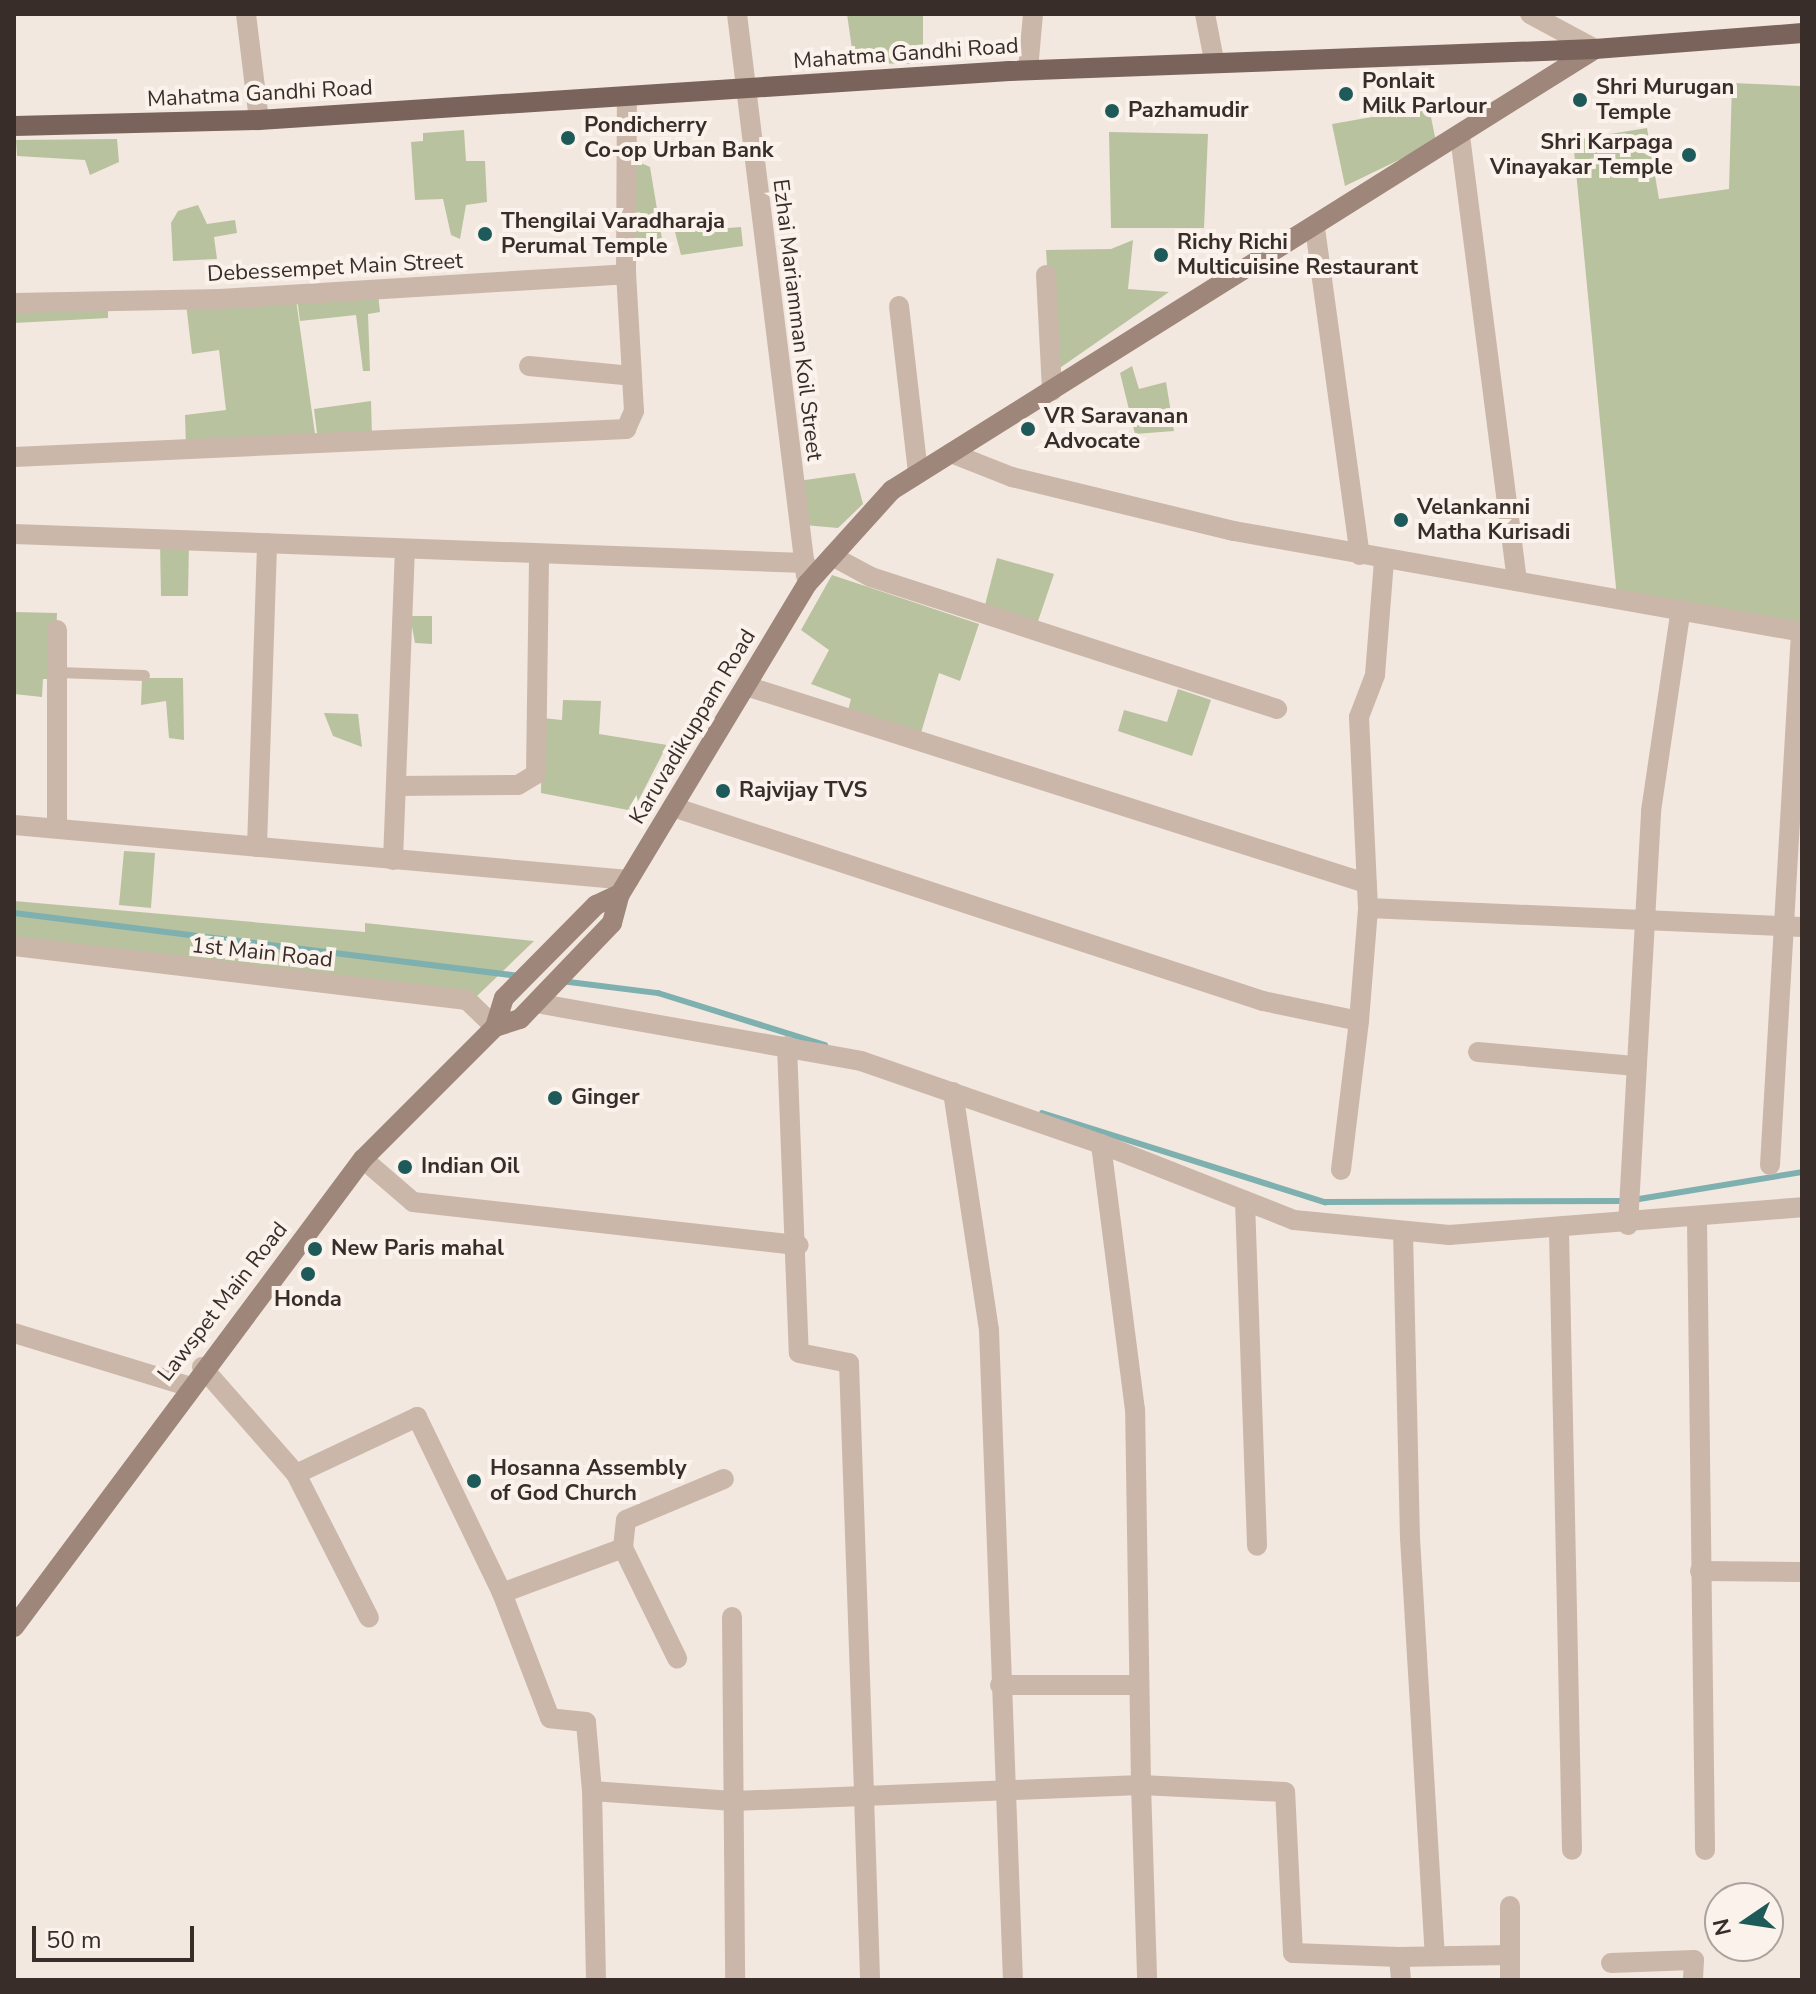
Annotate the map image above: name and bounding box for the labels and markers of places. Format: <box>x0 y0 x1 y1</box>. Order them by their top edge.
place label: Ponlait Milk Parlour <box>1362 68 1487 120</box>
place label: Shri Murugan Temple <box>1596 74 1734 126</box>
marker: Ponlait Milk Parlour <box>1337 85 1355 103</box>
marker: Shri Murugan Temple <box>1571 91 1589 109</box>
place label: Pazhamudir <box>1128 98 1249 124</box>
marker: Pazhamudir <box>1103 102 1121 120</box>
place label: Pondicherry Co-op Urban Bank <box>584 112 774 164</box>
marker: Pondicherry Co-op Urban Bank <box>559 129 577 147</box>
place label: Shri Karpaga Vinayakar Temple <box>1490 129 1673 180</box>
marker: Shri Karpaga Vinayakar Temple <box>1680 146 1698 164</box>
place label: Thengilai Varadharaja Perumal Temple <box>501 208 725 260</box>
marker: Thengilai Varadharaja Perumal Temple <box>476 225 494 243</box>
place label: Richy Richi Multicuisine Restaurant <box>1177 229 1418 280</box>
marker: Richy Richi Multicuisine Restaurant <box>1152 246 1170 264</box>
place label: VR Saravanan Advocate <box>1044 403 1188 454</box>
marker: VR Saravanan Advocate <box>1019 420 1037 438</box>
place label: Velankanni Matha Kurisadi <box>1417 494 1570 546</box>
marker: Velankanni Matha Kurisadi <box>1392 511 1410 529</box>
place label: Rajvijay TVS <box>739 778 867 804</box>
marker: Rajvijay TVS <box>714 782 732 800</box>
place label: Ginger <box>571 1085 640 1111</box>
marker: Ginger <box>546 1089 564 1107</box>
place label: Indian Oil <box>421 1154 520 1180</box>
marker: Indian Oil <box>396 1158 414 1176</box>
place label: New Paris mahal <box>331 1236 504 1262</box>
marker: New Paris mahal <box>306 1240 324 1258</box>
marker: Honda <box>299 1265 317 1283</box>
place label: Honda <box>274 1287 342 1313</box>
place label: Hosanna Assembly of God Church <box>490 1455 687 1506</box>
marker: Hosanna Assembly of God Church <box>465 1472 483 1490</box>

